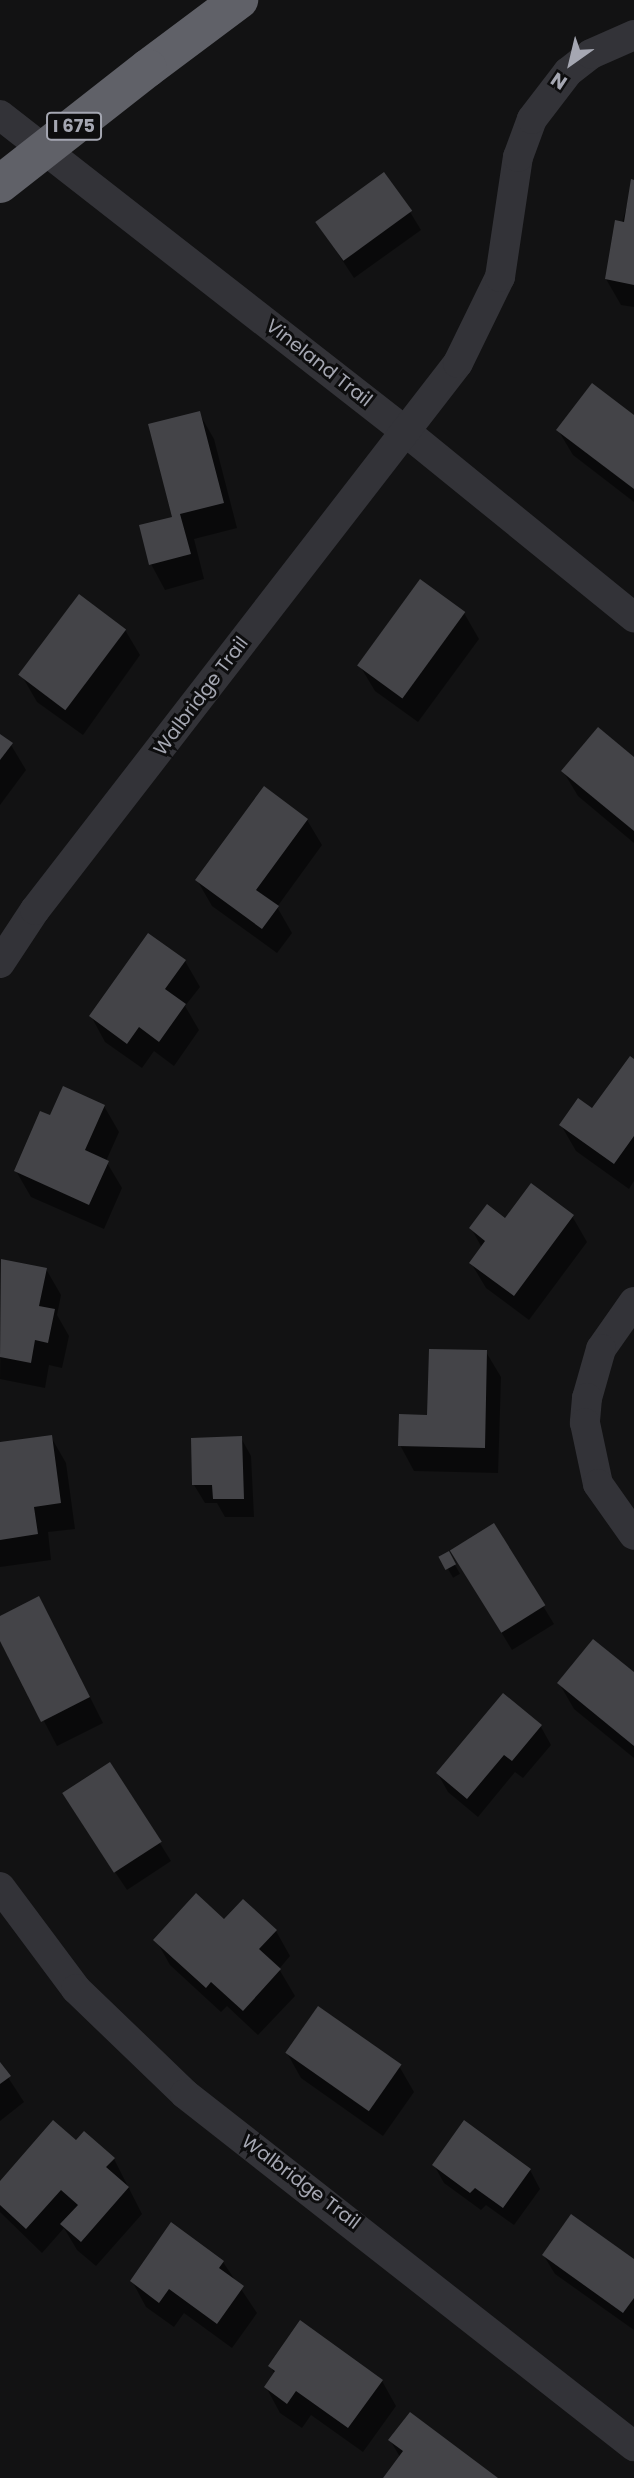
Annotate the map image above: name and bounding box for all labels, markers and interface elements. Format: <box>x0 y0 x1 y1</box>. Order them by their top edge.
north arrow <box>536 28 606 98</box>
text: N <box>546 66 572 96</box>
road number: I 675 <box>46 112 102 140</box>
street label: Vineland Trail <box>261 314 377 412</box>
street label: Walbridge Trail <box>149 632 253 760</box>
street label: Walbridge Trail <box>237 2130 365 2234</box>

